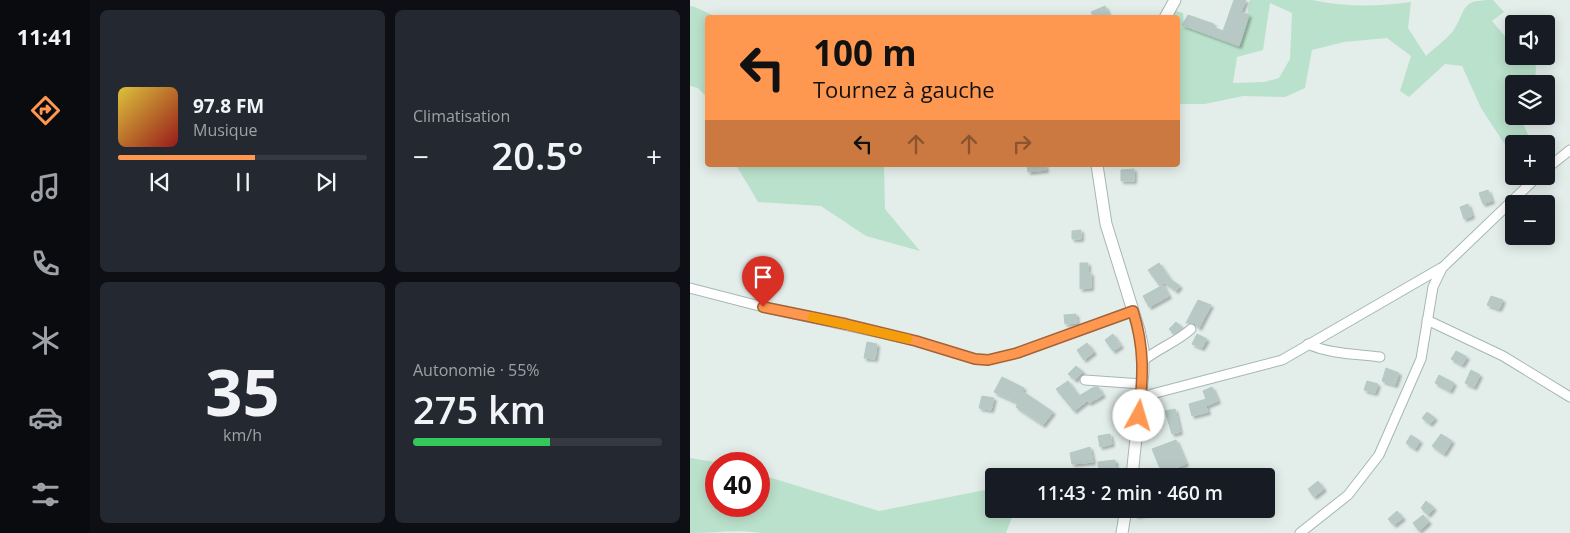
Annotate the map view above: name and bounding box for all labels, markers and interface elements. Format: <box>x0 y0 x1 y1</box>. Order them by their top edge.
map controls <box>1505 15 1555 245</box>
button: sound <box>1505 15 1555 65</box>
text: 11:41 <box>17 21 73 51</box>
text: 100 m <box>813 29 917 76</box>
icon: left <box>730 35 795 100</box>
text: Tournez à gauche <box>813 74 995 104</box>
button: layers <box>1505 75 1555 125</box>
icon: directions <box>28 93 63 128</box>
text: 97.8 FM <box>193 93 264 119</box>
text: Climatisation <box>413 105 510 127</box>
text: Musique <box>193 119 257 141</box>
text: 20.5° <box>492 129 583 181</box>
icon: left <box>849 130 877 158</box>
icon: ahead <box>902 130 930 158</box>
icon: ahead <box>955 130 983 158</box>
icon: right <box>1008 130 1036 158</box>
button: + <box>1505 135 1555 185</box>
text: − <box>413 137 429 175</box>
text: + <box>646 137 662 175</box>
icon: previous <box>146 168 174 196</box>
icon: pause <box>229 168 257 196</box>
icon: next <box>312 168 340 196</box>
icon: music <box>28 170 63 205</box>
button: − <box>1505 195 1555 245</box>
icon: phone <box>28 246 63 281</box>
pin <box>742 256 784 307</box>
icon: arrive <box>749 263 777 291</box>
icon: climate <box>28 323 63 358</box>
text: 35 <box>205 347 280 435</box>
text: Autonomie · 55% <box>413 359 540 381</box>
text: 275 km <box>413 383 546 435</box>
position arrow <box>1112 389 1164 441</box>
icon: car <box>28 400 63 435</box>
text: km/h <box>223 424 262 446</box>
speed limit sign: 40 <box>705 452 770 517</box>
icon: filters <box>28 477 63 512</box>
text: 11:43 · 2 min · 460 m <box>1037 480 1223 506</box>

